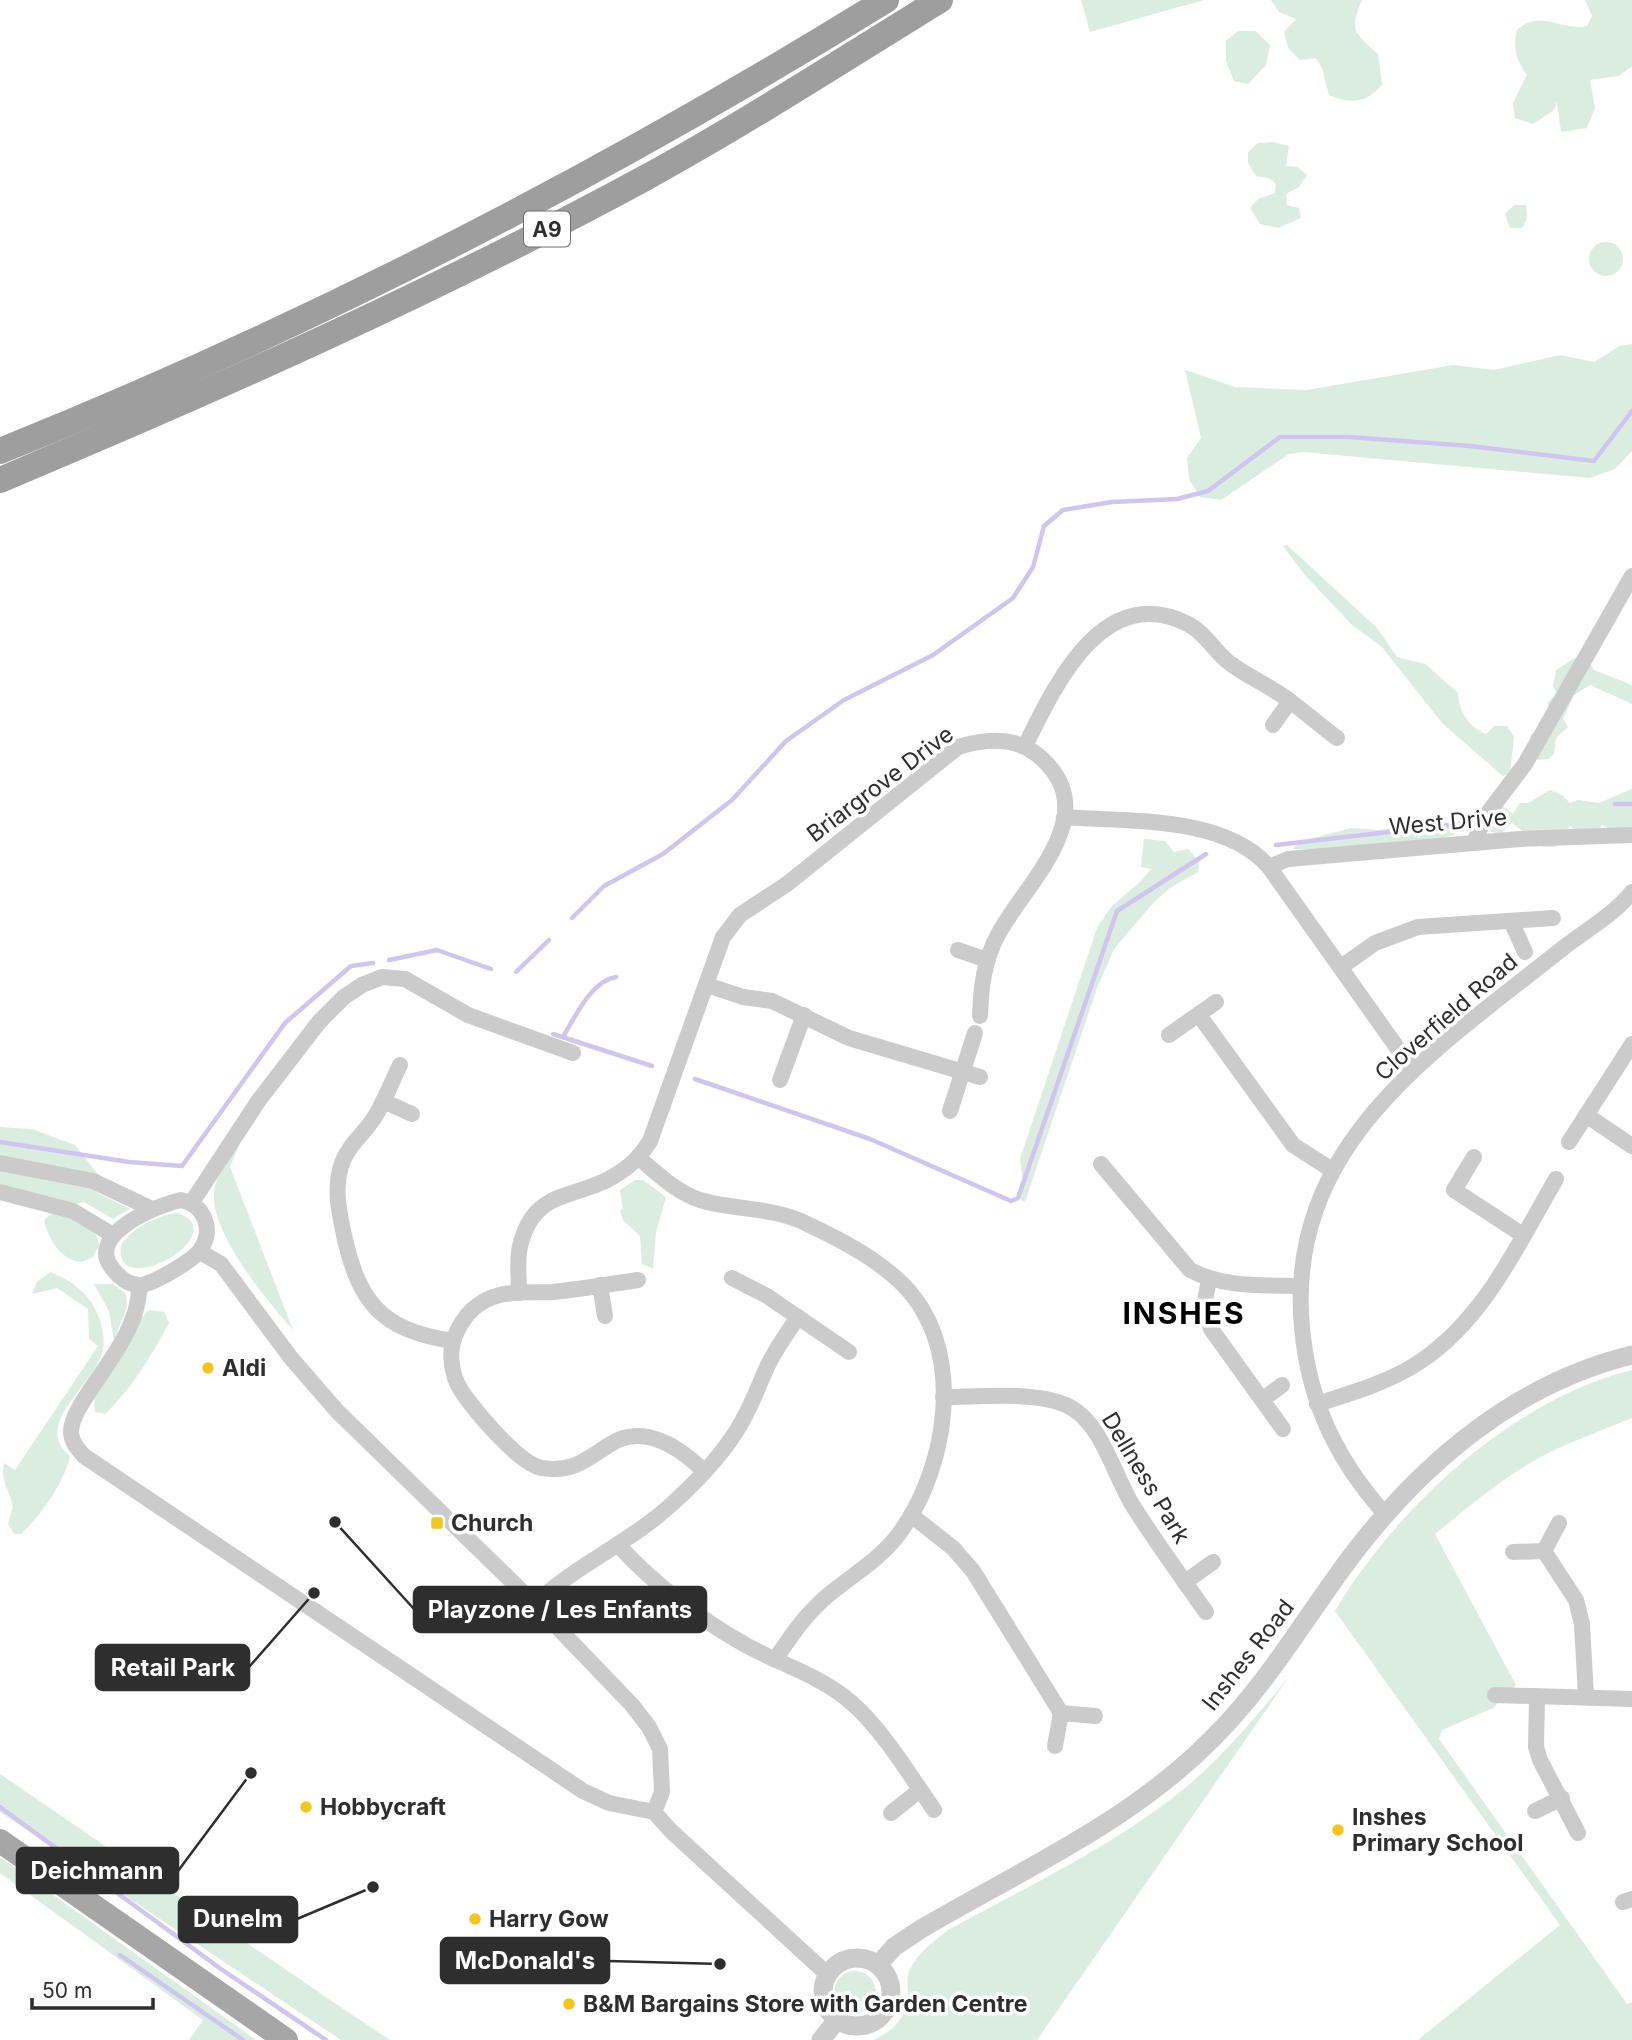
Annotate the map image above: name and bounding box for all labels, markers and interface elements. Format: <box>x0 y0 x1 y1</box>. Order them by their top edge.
road number: A9 <box>524 212 570 246</box>
street label: Briargrove Drive <box>801 720 959 848</box>
street label: West Drive <box>1388 803 1508 841</box>
street label: Cloverfield Road <box>1369 947 1523 1087</box>
district label: INSHES <box>1122 1295 1246 1331</box>
place label: Aldi <box>222 1354 266 1382</box>
marker: Aldi <box>200 1360 216 1376</box>
street label: Dellness Park <box>1096 1407 1196 1549</box>
place label: Church <box>451 1509 533 1537</box>
marker: Church <box>429 1515 445 1531</box>
callout: Playzone / Les Enfants <box>414 1587 706 1632</box>
street label: Inshes Road <box>1196 1594 1300 1716</box>
text: Playzone / Les Enfants <box>428 1595 692 1624</box>
callout: Retail Park <box>96 1645 249 1690</box>
text: Retail Park <box>111 1653 235 1682</box>
place label: Hobbycraft <box>320 1793 446 1821</box>
marker: Hobbycraft <box>298 1799 314 1815</box>
place label: Inshes Primary School <box>1352 1803 1523 1857</box>
marker: Inshes Primary School <box>1330 1822 1346 1838</box>
callout: Deichmann <box>17 1848 178 1893</box>
text: Deichmann <box>31 1856 163 1885</box>
callout: Dunelm <box>179 1897 297 1942</box>
text: Dunelm <box>193 1904 283 1933</box>
place label: Harry Gow <box>489 1905 609 1933</box>
marker: Harry Gow <box>467 1911 483 1927</box>
callout: McDonald's <box>441 1938 609 1983</box>
text: McDonald's <box>455 1946 595 1975</box>
scale bar <box>32 1966 152 2010</box>
text: 50 m <box>42 1978 92 2003</box>
place label: B&M Bargains Store with Garden Centre <box>583 1990 1027 2018</box>
marker: B&M Bargains Store with Garden Centre <box>561 1996 577 2012</box>

